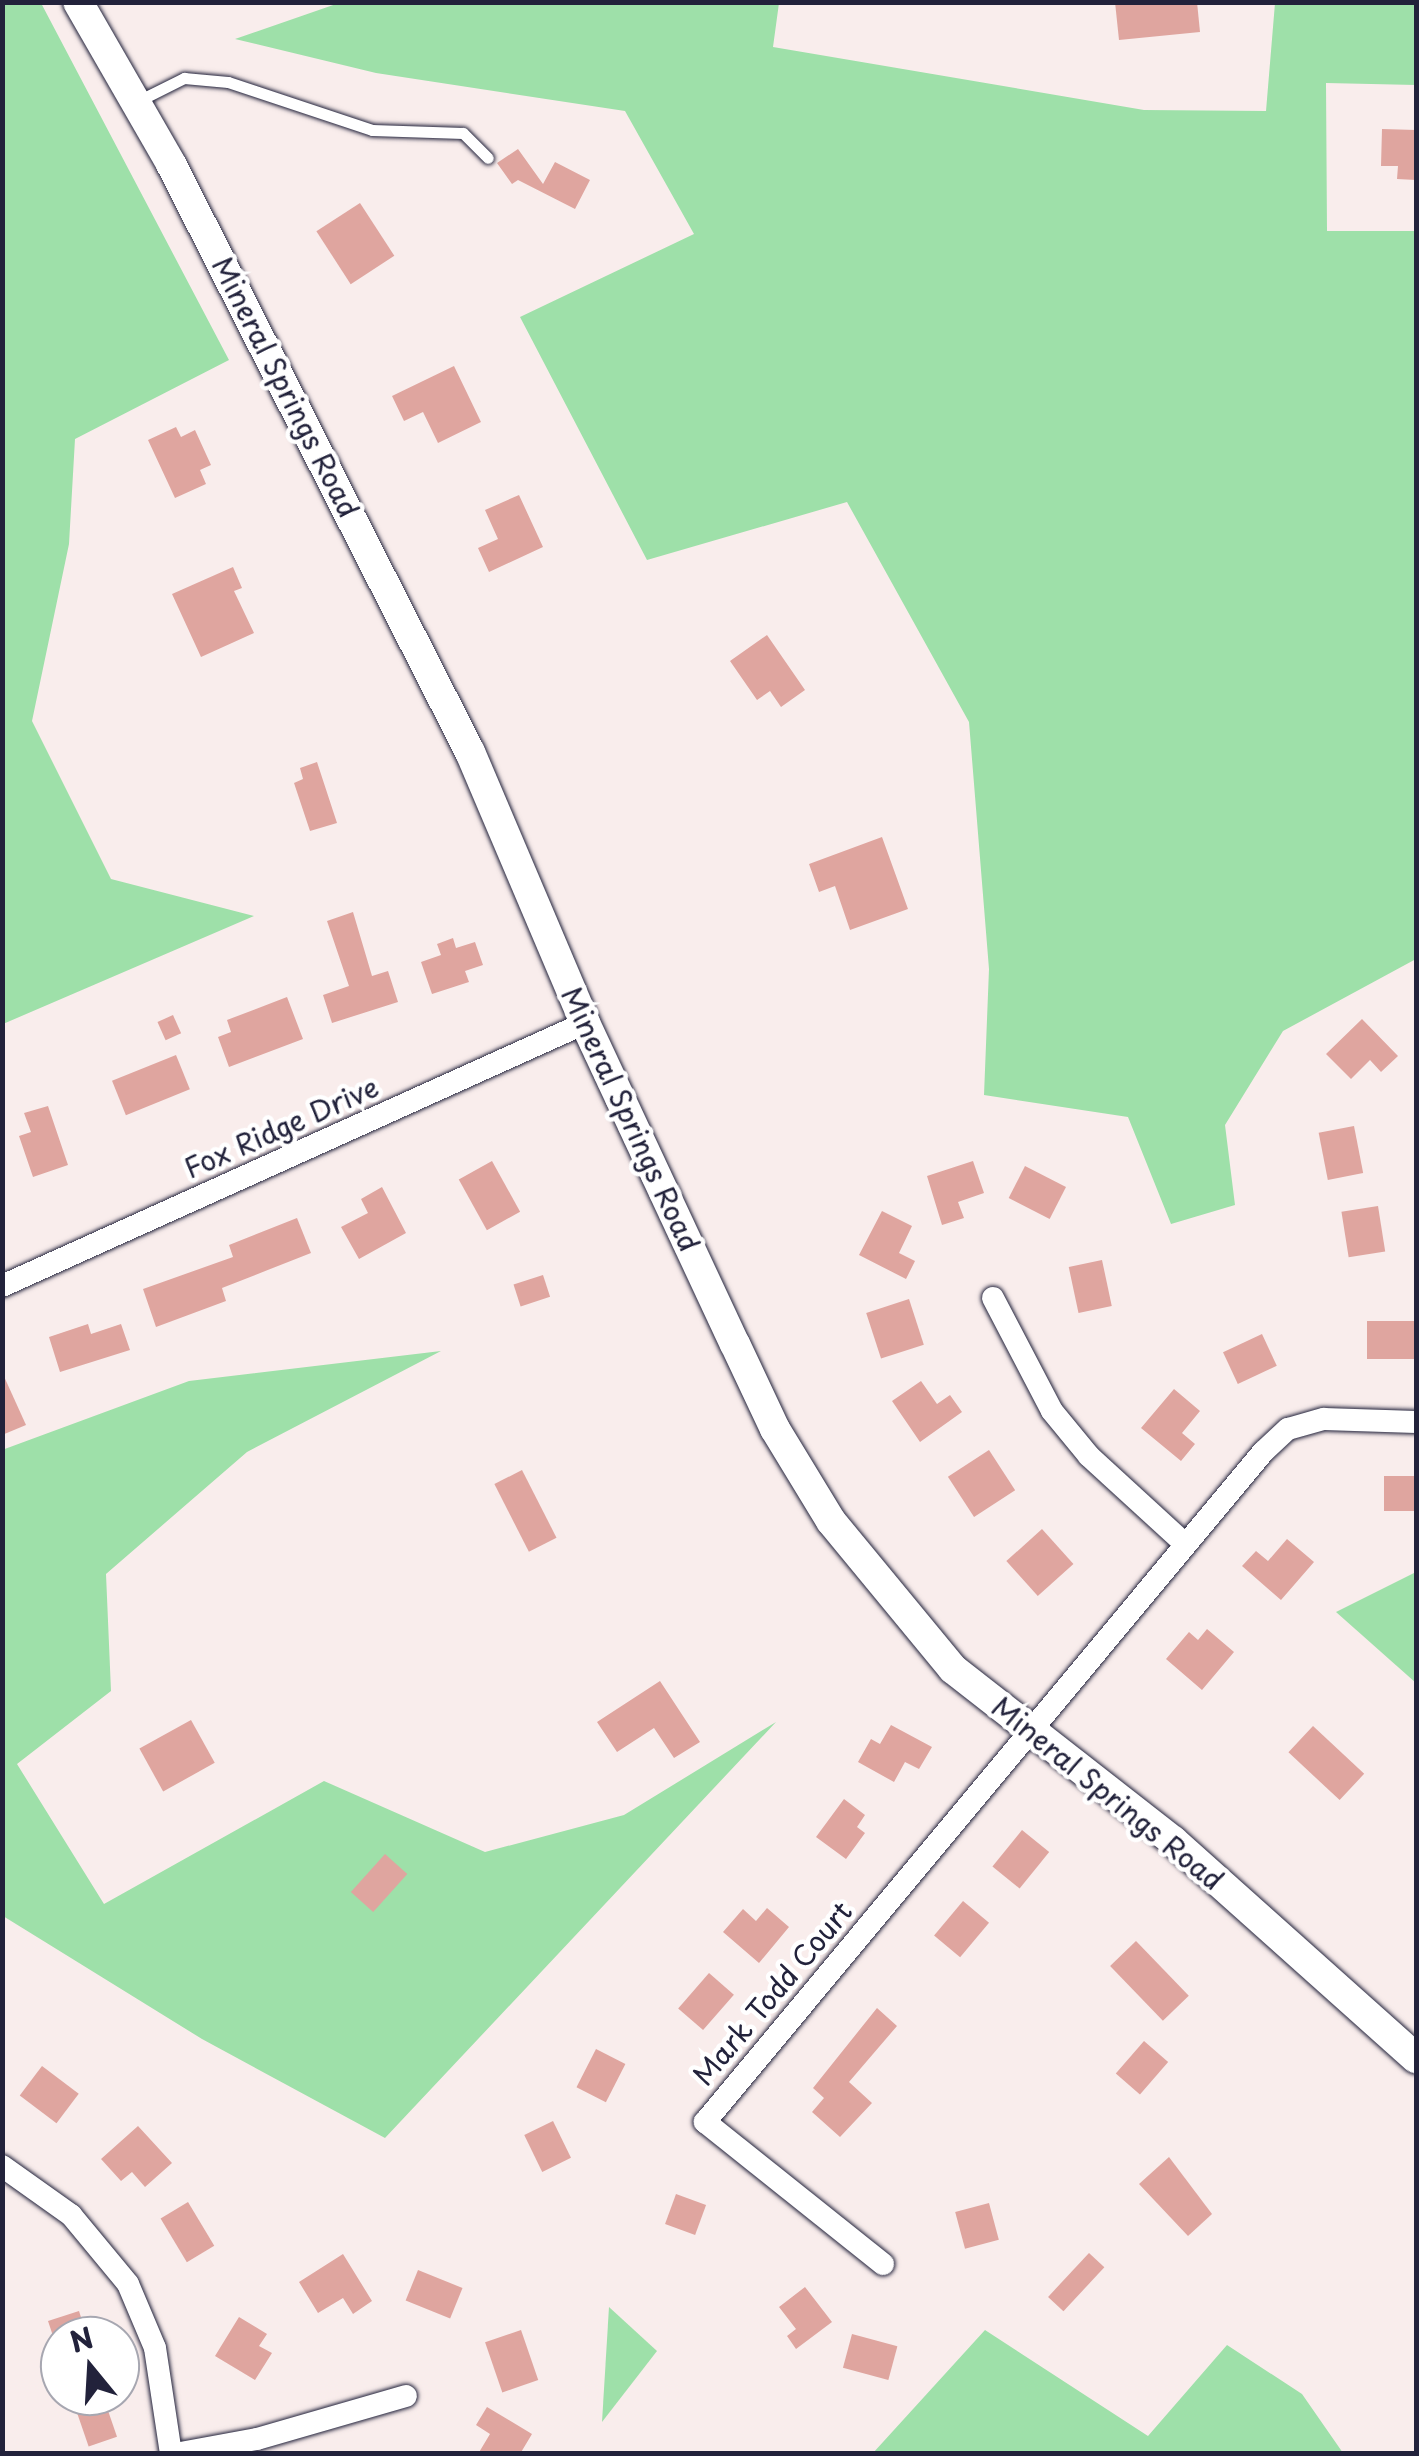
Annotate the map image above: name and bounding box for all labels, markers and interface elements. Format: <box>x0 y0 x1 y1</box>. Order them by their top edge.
street label: Mineral Springs Road <box>205 250 367 524</box>
street label: Mineral Springs Road <box>555 980 707 1258</box>
street label: Fox Ridge Drive <box>178 1069 384 1185</box>
street label: Mineral Springs Road <box>985 1689 1231 1897</box>
street label: Mark Todd Court <box>685 1894 859 2092</box>
text: N <box>64 2315 98 2363</box>
north arrow <box>40 2316 140 2416</box>

